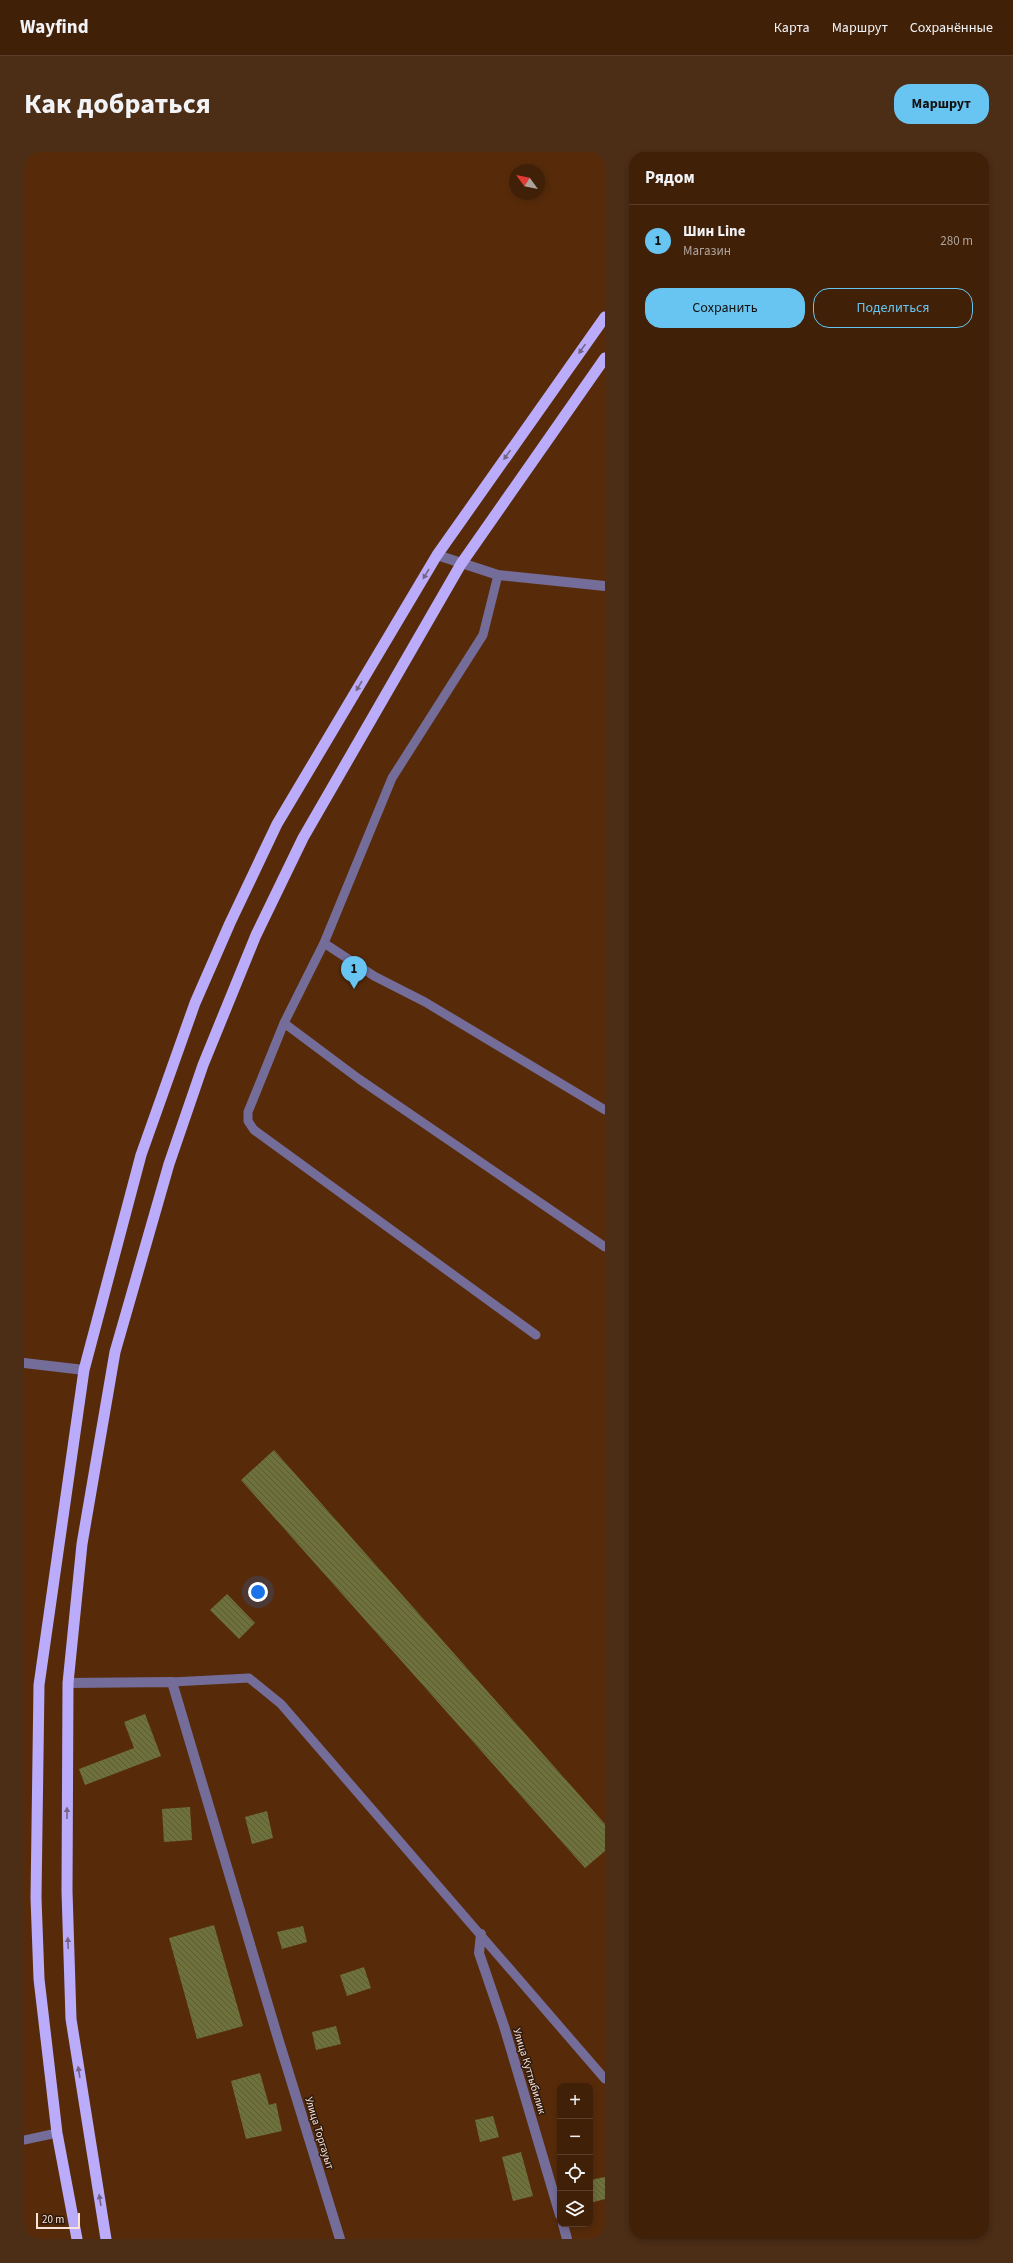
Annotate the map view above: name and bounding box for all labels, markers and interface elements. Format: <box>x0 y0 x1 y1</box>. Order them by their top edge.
text: Wayfind <box>20 14 89 41</box>
text: Карта <box>774 18 810 38</box>
text: Маршрут <box>832 18 888 38</box>
text: Сохранённые <box>910 18 993 38</box>
text: Как добраться <box>24 84 211 124</box>
button: Маршрут <box>894 84 989 124</box>
north arrow <box>509 164 545 200</box>
text: Рядом <box>645 166 695 190</box>
text: Шин Line <box>683 221 745 242</box>
text: 1 <box>655 232 661 250</box>
text: 280 m <box>940 232 973 250</box>
text: Магазин <box>683 242 731 260</box>
button: Сохранить <box>645 288 805 328</box>
button: Поделиться <box>813 288 973 328</box>
one-way arrow <box>578 344 587 355</box>
one-way arrow <box>503 450 511 461</box>
one-way arrow <box>422 568 429 580</box>
one-way arrow <box>356 680 363 692</box>
pin: 1 <box>341 956 367 989</box>
your location <box>248 1582 268 1602</box>
one-way arrow <box>64 1806 70 1819</box>
one-way arrow <box>65 1937 72 1949</box>
street label: Улица Куттыбилик <box>509 2026 550 2116</box>
one-way arrow <box>76 2066 82 2078</box>
map controls <box>557 2083 593 2227</box>
button: + <box>557 2083 593 2119</box>
street label: Улица Торгауыт <box>301 2095 338 2171</box>
button: − <box>557 2119 593 2155</box>
button: locate <box>557 2155 593 2191</box>
button: layers <box>557 2191 593 2227</box>
one-way arrow <box>97 2194 103 2207</box>
scale bar <box>36 2211 80 2230</box>
text: 20 m <box>42 2212 64 2227</box>

